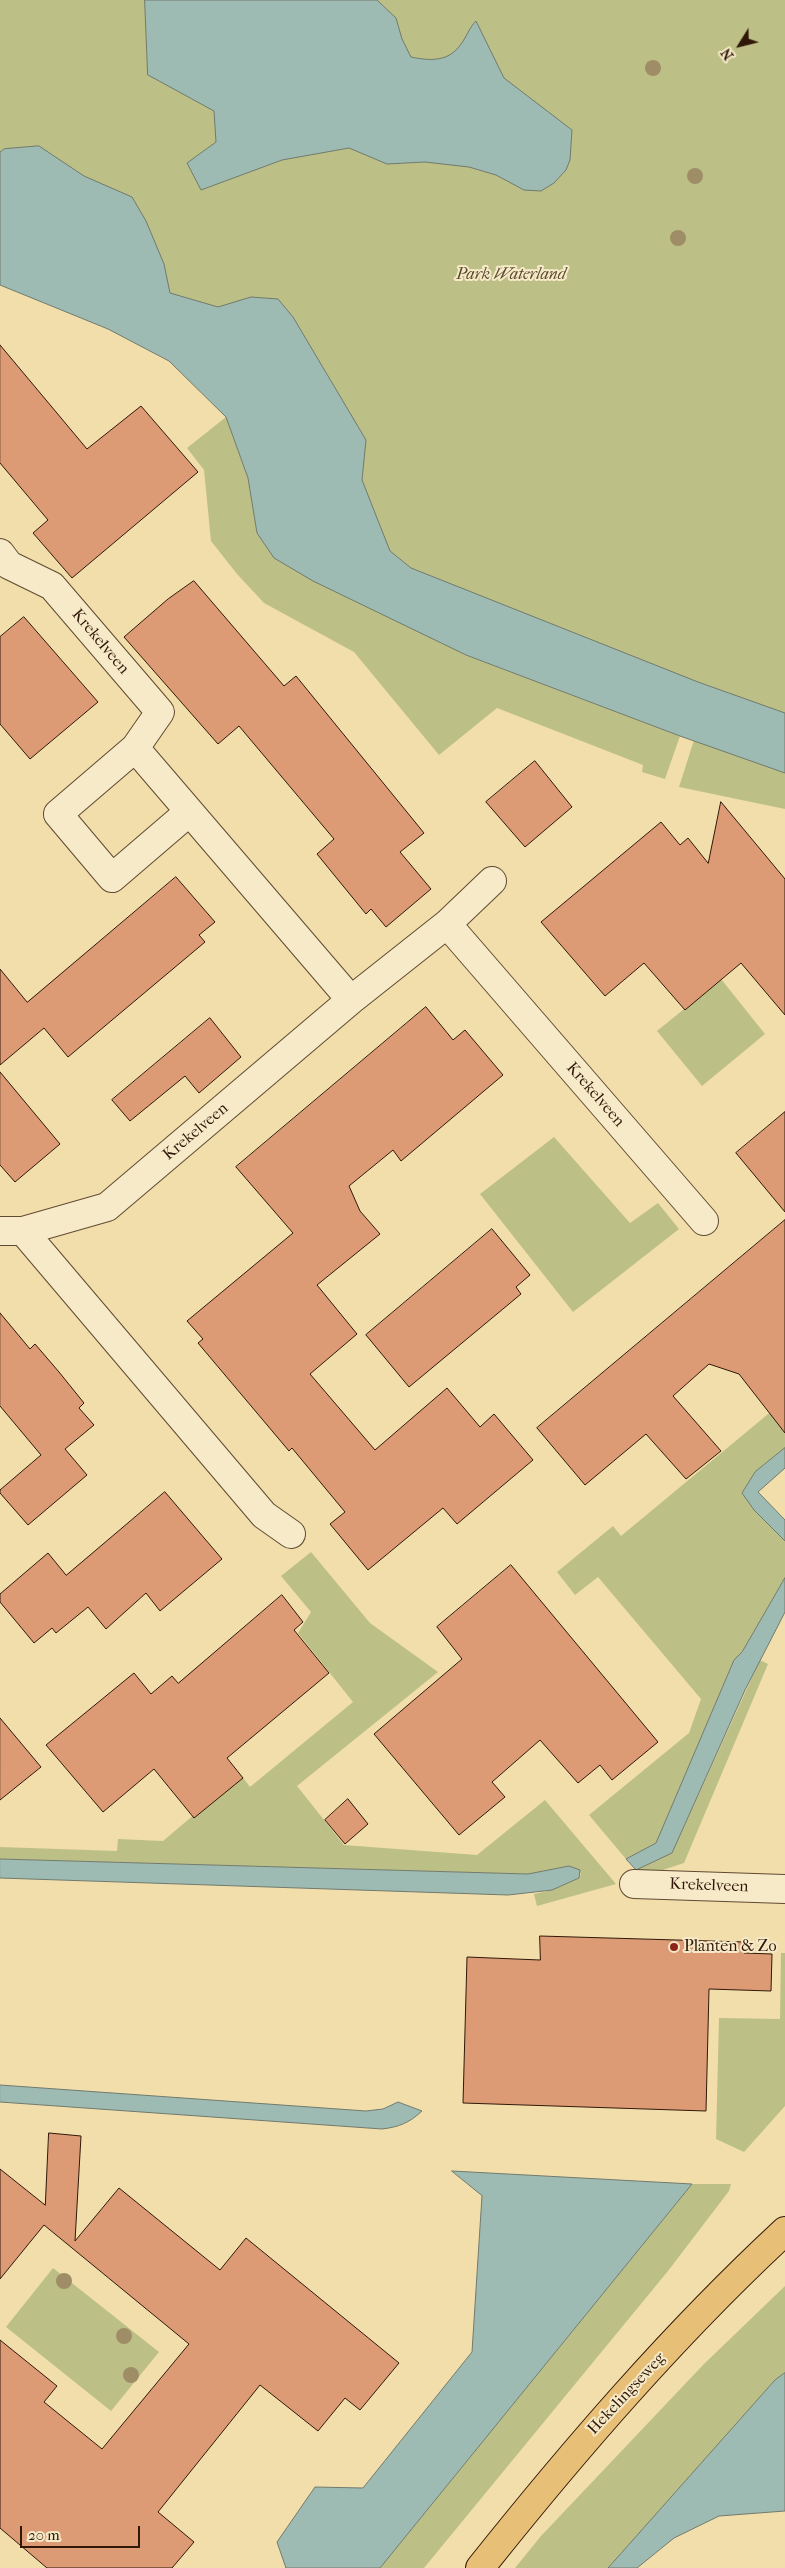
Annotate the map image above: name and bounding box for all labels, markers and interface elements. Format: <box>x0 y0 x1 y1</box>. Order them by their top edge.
north arrow <box>715 20 765 70</box>
text: N <box>717 45 737 63</box>
park label: Park Waterland <box>456 265 566 285</box>
street label: Krekelveen <box>67 606 133 678</box>
street label: Krekelveen <box>562 1059 628 1131</box>
street label: Krekelveen <box>160 1099 232 1165</box>
street label: Krekelveen <box>669 1875 749 1897</box>
place label: Planten & Zo <box>684 1937 777 1957</box>
marker: Planten & Zo <box>668 1941 680 1953</box>
street label: Hekelingseweg <box>584 2349 670 2439</box>
scale bar <box>22 2516 142 2548</box>
text: 20 m <box>28 2526 60 2544</box>

